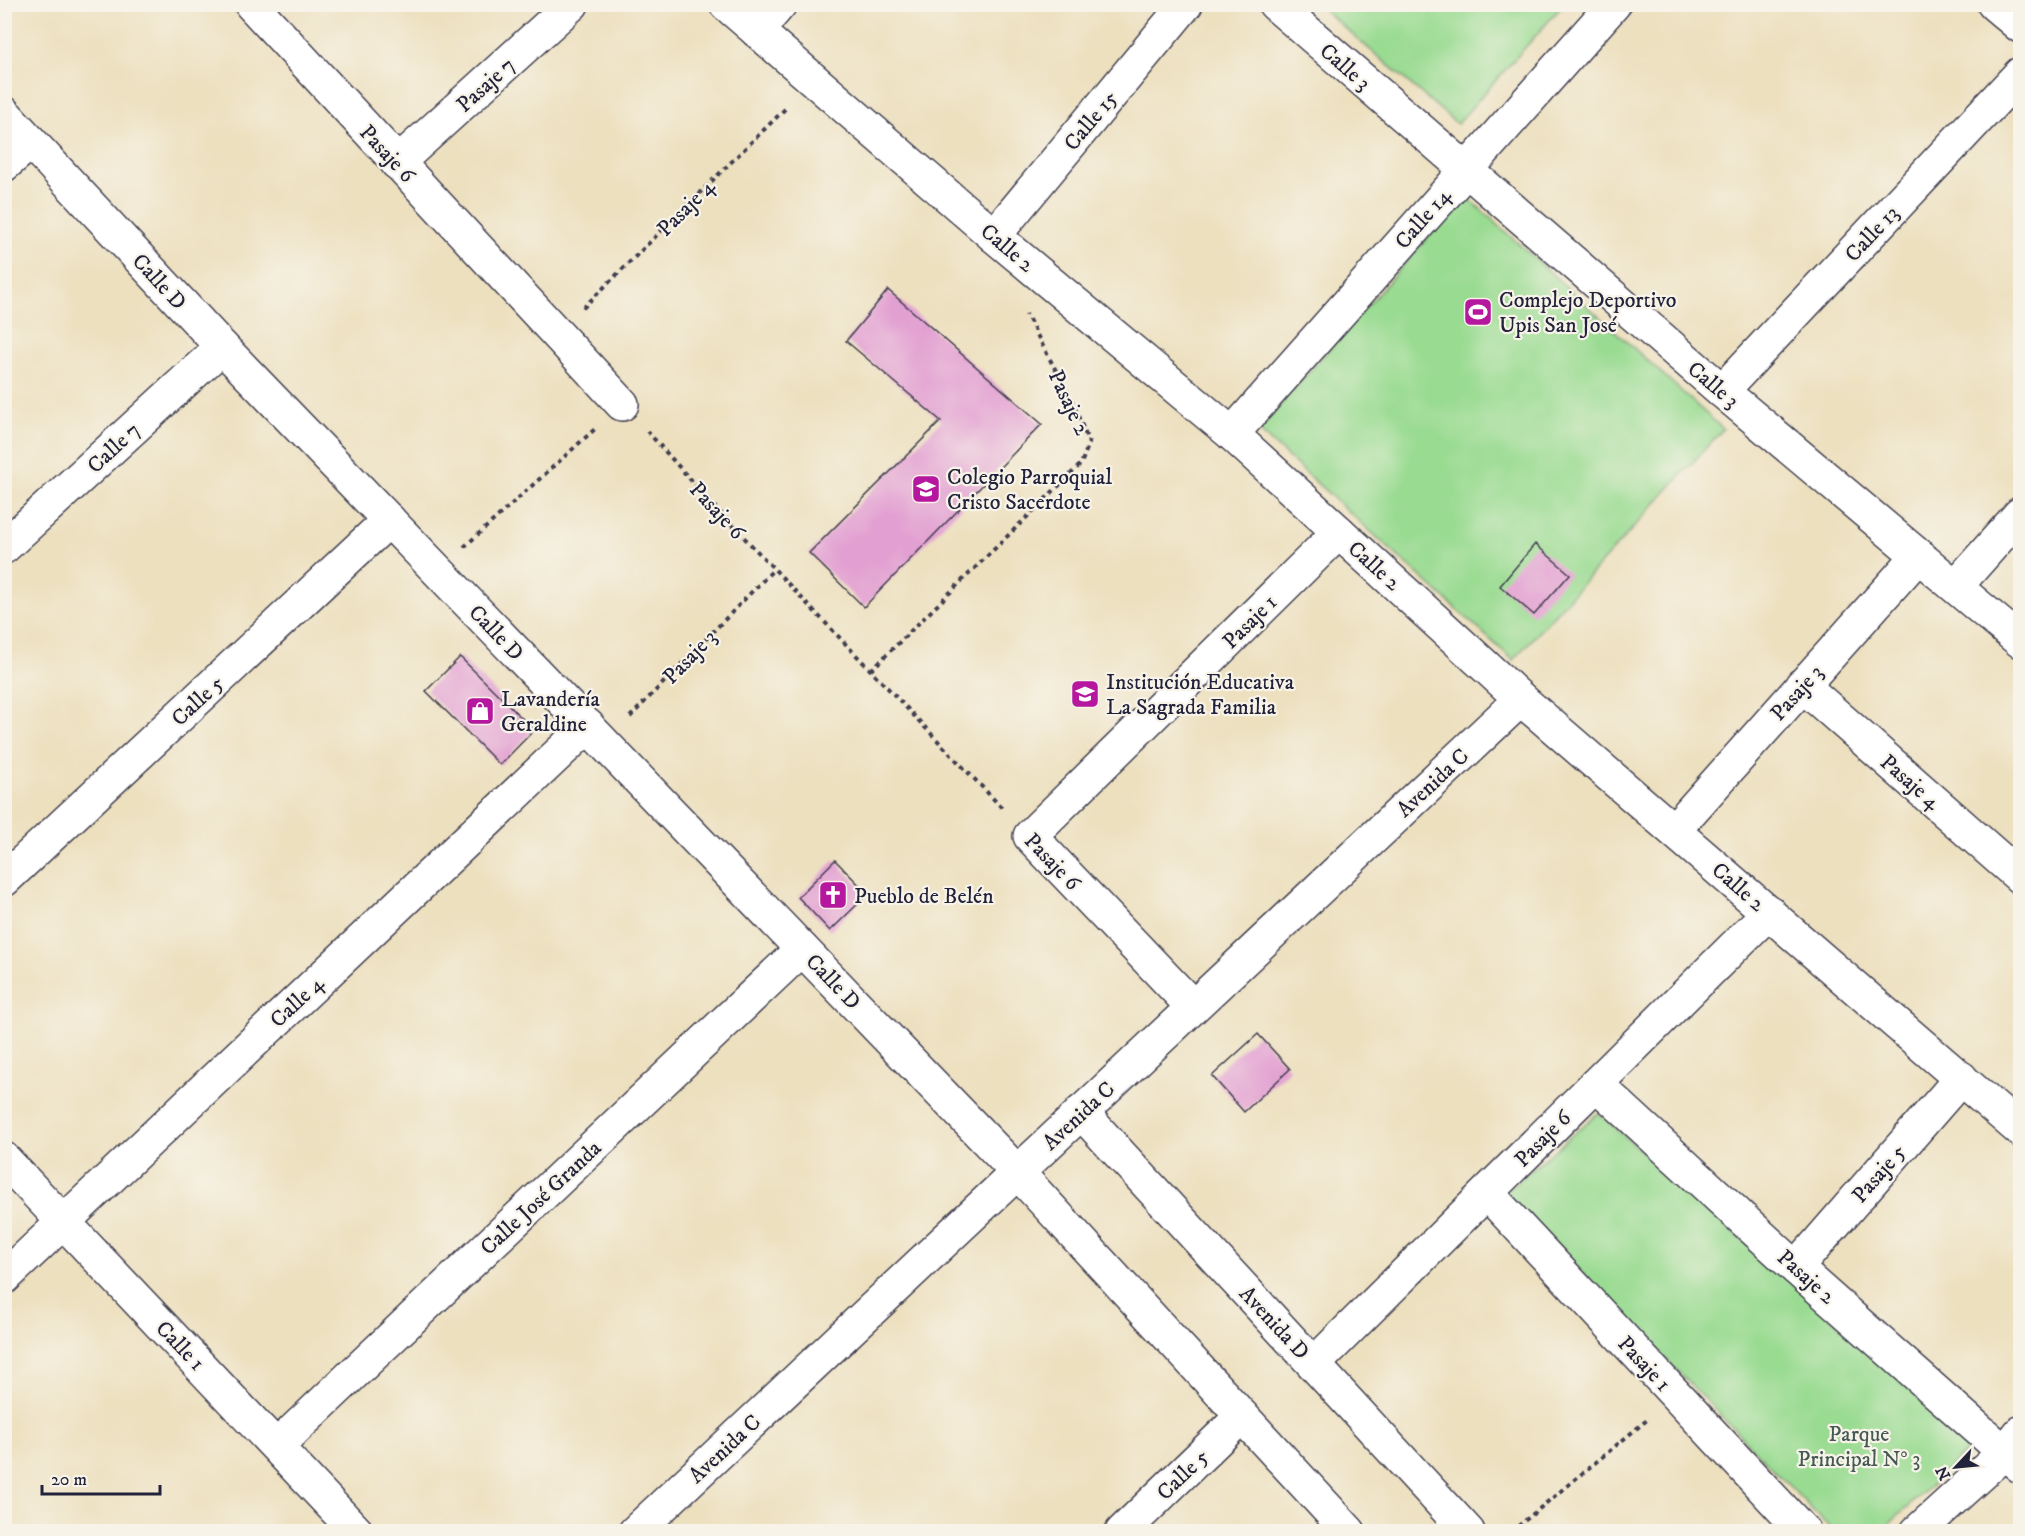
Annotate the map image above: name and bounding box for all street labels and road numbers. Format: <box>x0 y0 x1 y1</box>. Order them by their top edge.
street label: Calle 3 <box>1314 38 1376 97</box>
street label: Pasaje 7 <box>451 52 521 118</box>
street label: Calle 15 <box>1058 86 1124 156</box>
street label: Pasaje 6 <box>353 119 421 190</box>
street label: Pasaje 4 <box>652 173 722 243</box>
street label: Calle 14 <box>1389 182 1458 255</box>
street label: Calle 13 <box>1839 200 1905 268</box>
street label: Calle 2 <box>975 218 1040 278</box>
street label: Calle D <box>126 248 192 316</box>
street label: Calle 3 <box>1682 356 1744 415</box>
street label: Pasaje 2 <box>1042 366 1095 440</box>
street label: Calle 7 <box>82 417 146 479</box>
street label: Pasaje 6 <box>683 476 751 547</box>
street label: Calle 2 <box>1342 535 1406 597</box>
street label: Pasaje 1 <box>1217 589 1283 655</box>
street label: Calle D <box>463 599 529 667</box>
street label: Pasaje 3 <box>657 624 723 690</box>
street label: Pasaje 3 <box>1765 659 1829 727</box>
street label: Calle 5 <box>166 670 230 732</box>
street label: Avenida C <box>1391 743 1475 823</box>
street label: Pasaje 4 <box>1875 749 1947 816</box>
street label: Pasaje 6 <box>1018 828 1087 897</box>
street label: Calle 2 <box>1706 857 1770 918</box>
street label: Calle D <box>800 948 866 1016</box>
street label: Calle 4 <box>265 970 330 1034</box>
street label: Avenida C <box>1037 1076 1121 1156</box>
street label: Pasaje 6 <box>1509 1104 1578 1173</box>
street label: Calle José Granda <box>475 1135 608 1261</box>
street label: Pasaje 5 <box>1846 1139 1912 1209</box>
street label: Pasaje 2 <box>1771 1244 1841 1310</box>
street label: Avenida D <box>1233 1281 1315 1365</box>
street label: Calle 1 <box>150 1315 210 1377</box>
street label: Pasaje 1 <box>1612 1331 1676 1397</box>
street label: Avenida C <box>683 1409 767 1489</box>
street label: Calle 5 <box>1151 1444 1215 1506</box>

